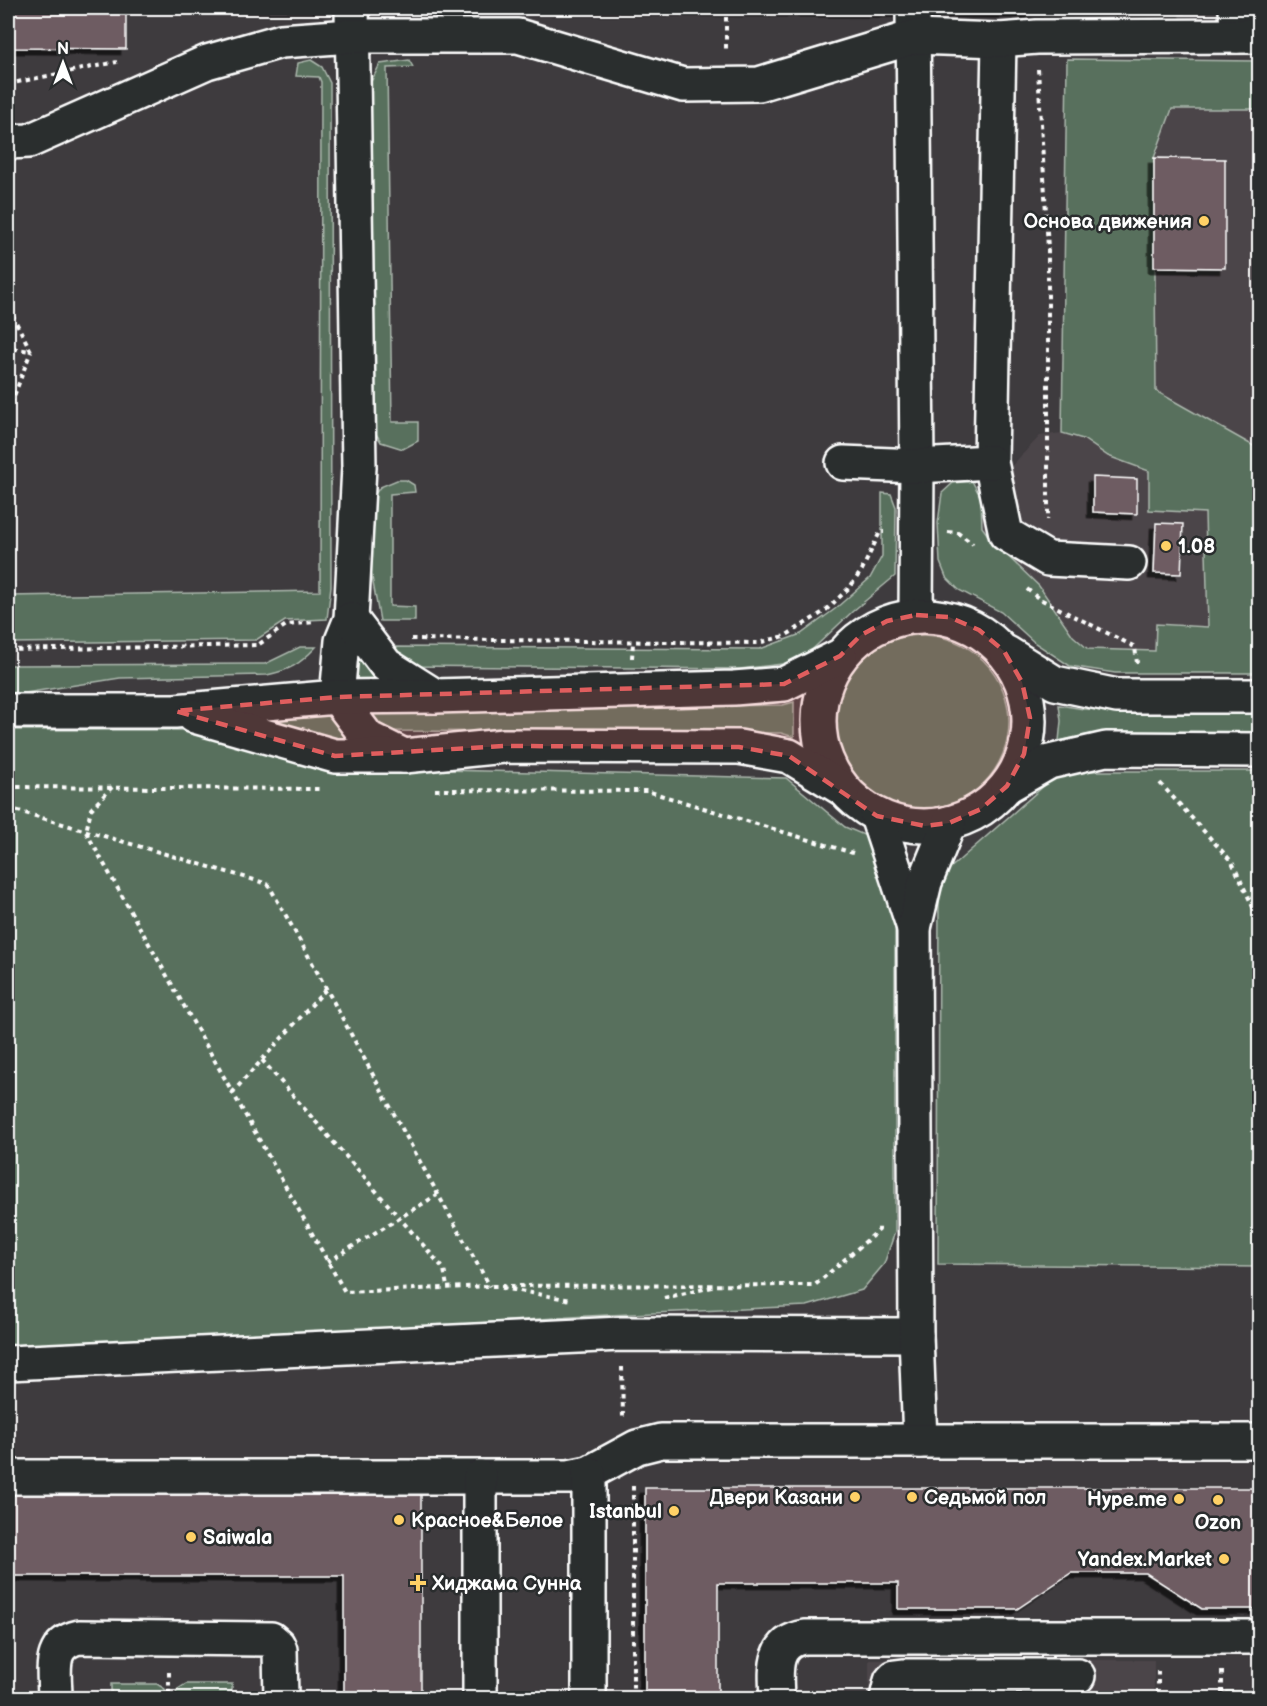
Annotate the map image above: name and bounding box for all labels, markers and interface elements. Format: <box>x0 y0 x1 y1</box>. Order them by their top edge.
north arrow <box>33 33 93 93</box>
text: N <box>57 40 69 59</box>
place label: Основа движения <box>1023 210 1192 234</box>
marker: Основа движения <box>1197 214 1211 228</box>
place label: 1.08 <box>1178 535 1215 559</box>
marker: 1.08 <box>1159 539 1173 553</box>
place label: Двери Казани <box>710 1486 843 1510</box>
place label: Седьмой пол <box>924 1486 1046 1510</box>
place label: Hype.me <box>1087 1488 1167 1512</box>
marker: Двери Казани <box>848 1490 862 1504</box>
marker: Седьмой пол <box>905 1490 919 1504</box>
marker: Hype.me <box>1172 1492 1186 1506</box>
marker: Ozon <box>1211 1493 1225 1507</box>
place label: Istanbul <box>589 1500 662 1524</box>
marker: Istanbul <box>667 1504 681 1518</box>
place label: Красное&Белое <box>411 1509 563 1533</box>
place label: Ozon <box>1195 1511 1241 1535</box>
marker: Красное&Белое <box>392 1513 406 1527</box>
place label: Saiwala <box>203 1526 272 1550</box>
marker: Saiwala <box>184 1530 198 1544</box>
place label: Yandex.Market <box>1078 1548 1212 1572</box>
marker: Yandex.Market <box>1217 1552 1231 1566</box>
place label: Хиджама Сунна <box>431 1572 582 1596</box>
marker: Хиджама Сунна <box>409 1574 427 1592</box>

